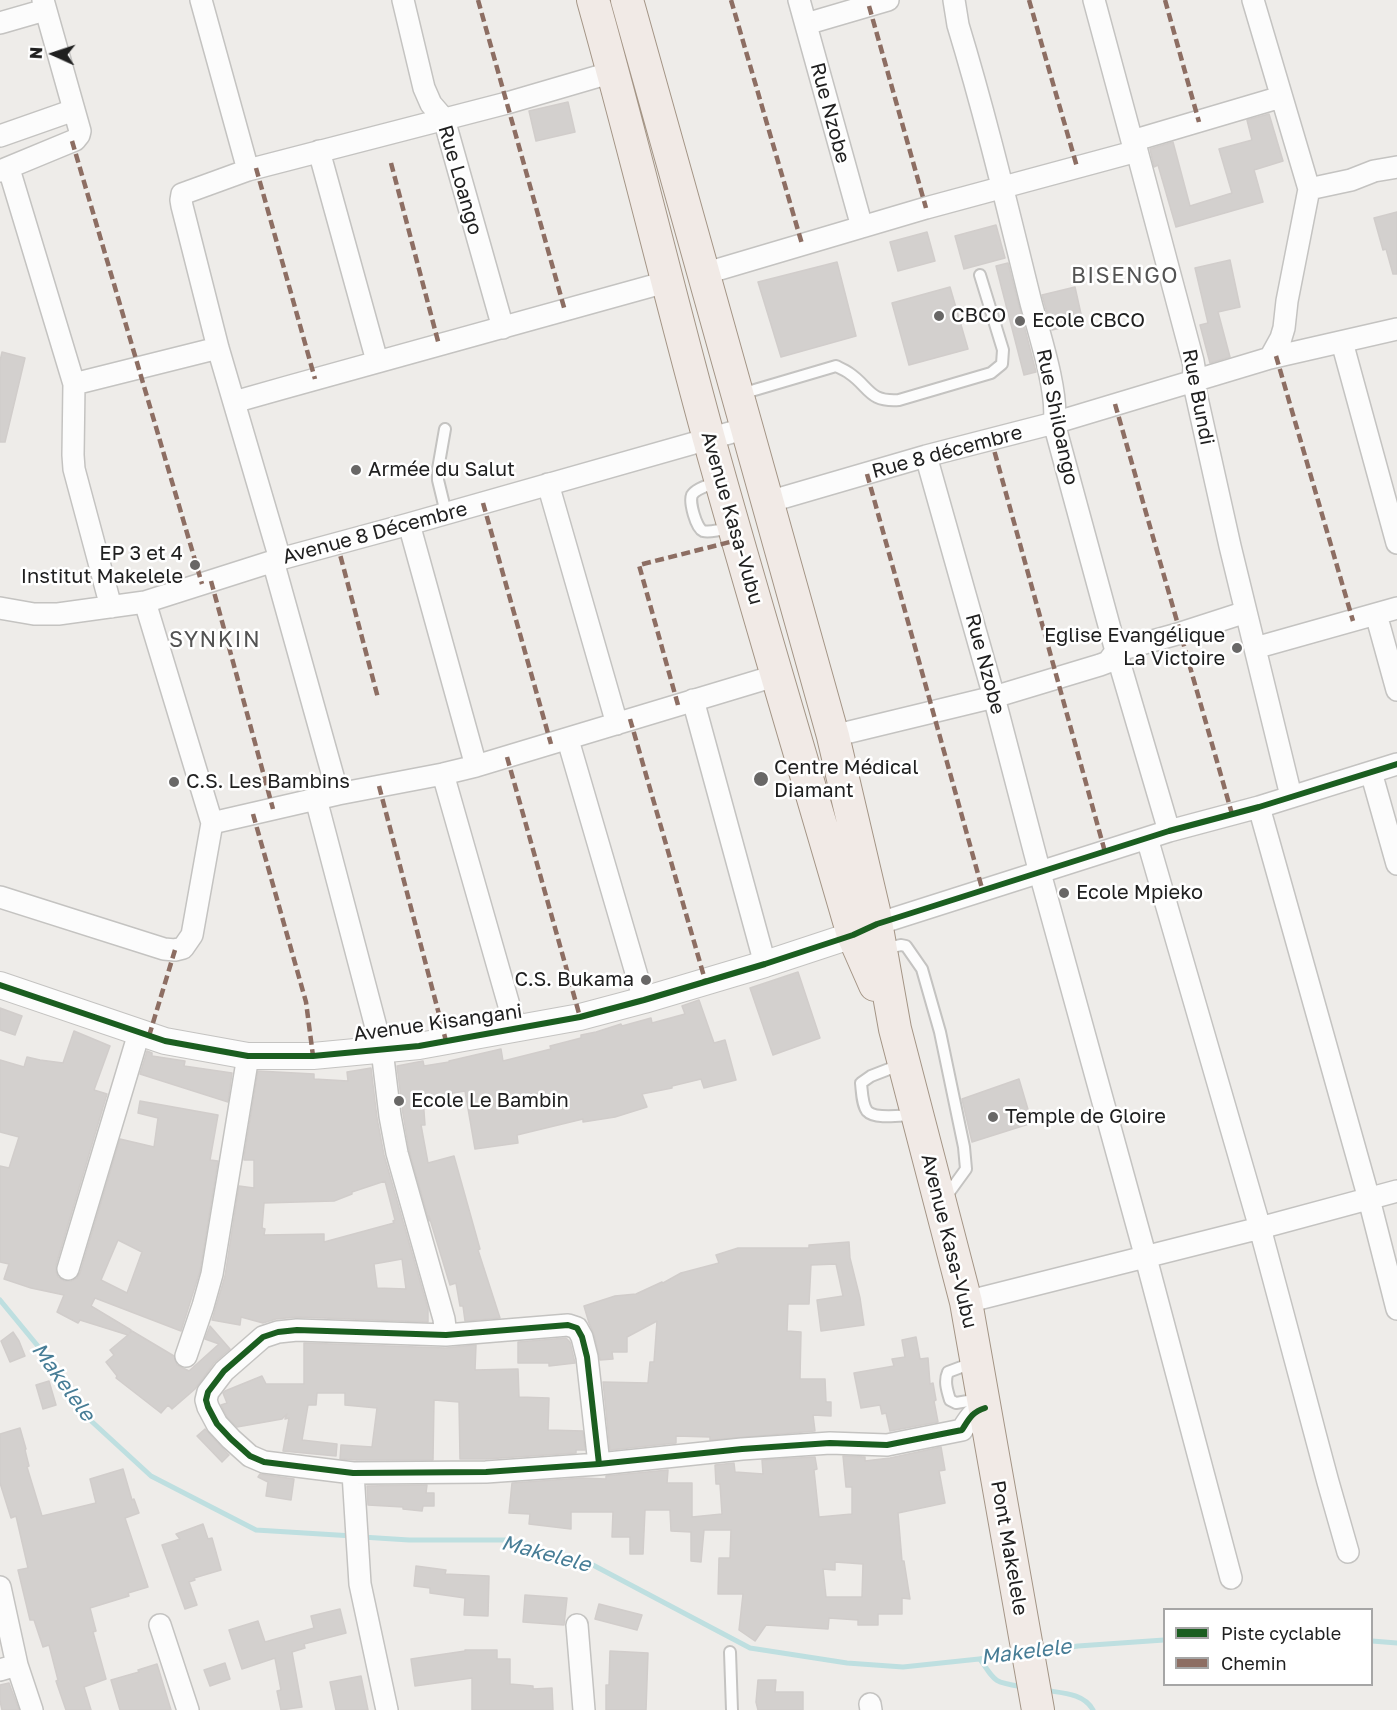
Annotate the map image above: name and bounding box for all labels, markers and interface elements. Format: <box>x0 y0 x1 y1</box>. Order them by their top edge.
north arrow <box>24 24 84 84</box>
text: N <box>26 46 46 60</box>
street label: Rue Nzobe <box>805 60 855 166</box>
street label: Rue Loango <box>433 122 487 238</box>
district label: BISENGO <box>1071 263 1179 289</box>
place label: CBCO <box>951 304 1006 328</box>
marker: CBCO <box>932 309 946 323</box>
place label: Ecole CBCO <box>1032 309 1145 333</box>
marker: Ecole CBCO <box>1013 314 1027 328</box>
street label: Rue Shiloango <box>1031 347 1083 487</box>
street label: Rue Bundi <box>1177 347 1219 447</box>
street label: Rue 8 décembre <box>869 420 1025 484</box>
street label: Avenue Kasa-Vubu <box>696 429 768 607</box>
place label: Armée du Salut <box>368 458 515 482</box>
marker: Armée du Salut <box>349 463 363 477</box>
street label: Avenue 8 Décembre <box>280 497 470 569</box>
place label: EP 3 et 4 Institut Makelele <box>21 542 183 589</box>
marker: EP 3 et 4 Institut Makelele <box>188 558 202 572</box>
street label: Rue Nzobe <box>960 611 1010 717</box>
place label: Eglise Evangélique La Victoire <box>1044 624 1225 671</box>
district label: SYNKIN <box>169 627 261 653</box>
marker: Eglise Evangélique La Victoire <box>1230 641 1244 655</box>
place label: Centre Médical Diamant <box>774 756 919 803</box>
place label: C.S. Les Bambins <box>186 770 350 794</box>
marker: Centre Médical Diamant <box>752 770 770 788</box>
marker: C.S. Les Bambins <box>167 775 181 789</box>
place label: Ecole Mpieko <box>1076 881 1203 905</box>
marker: Ecole Mpieko <box>1057 886 1071 900</box>
place label: C.S. Bukama <box>515 968 634 992</box>
marker: C.S. Bukama <box>639 973 653 987</box>
street label: Avenue Kisangani <box>352 999 524 1047</box>
place label: Ecole Le Bambin <box>411 1089 569 1113</box>
marker: Ecole Le Bambin <box>392 1094 406 1108</box>
place label: Temple de Gloire <box>1005 1105 1166 1129</box>
marker: Temple de Gloire <box>986 1110 1000 1124</box>
street label: Avenue Kasa-Vubu <box>916 1151 982 1331</box>
water label: Makelele <box>26 1338 100 1426</box>
street label: Pont Makelele <box>985 1479 1033 1617</box>
water label: Makelele <box>499 1530 593 1578</box>
legend <box>1163 1608 1373 1686</box>
text: Piste cyclable <box>1221 1622 1341 1644</box>
water label: Makelele <box>979 1634 1073 1670</box>
text: Chemin <box>1221 1652 1287 1674</box>

